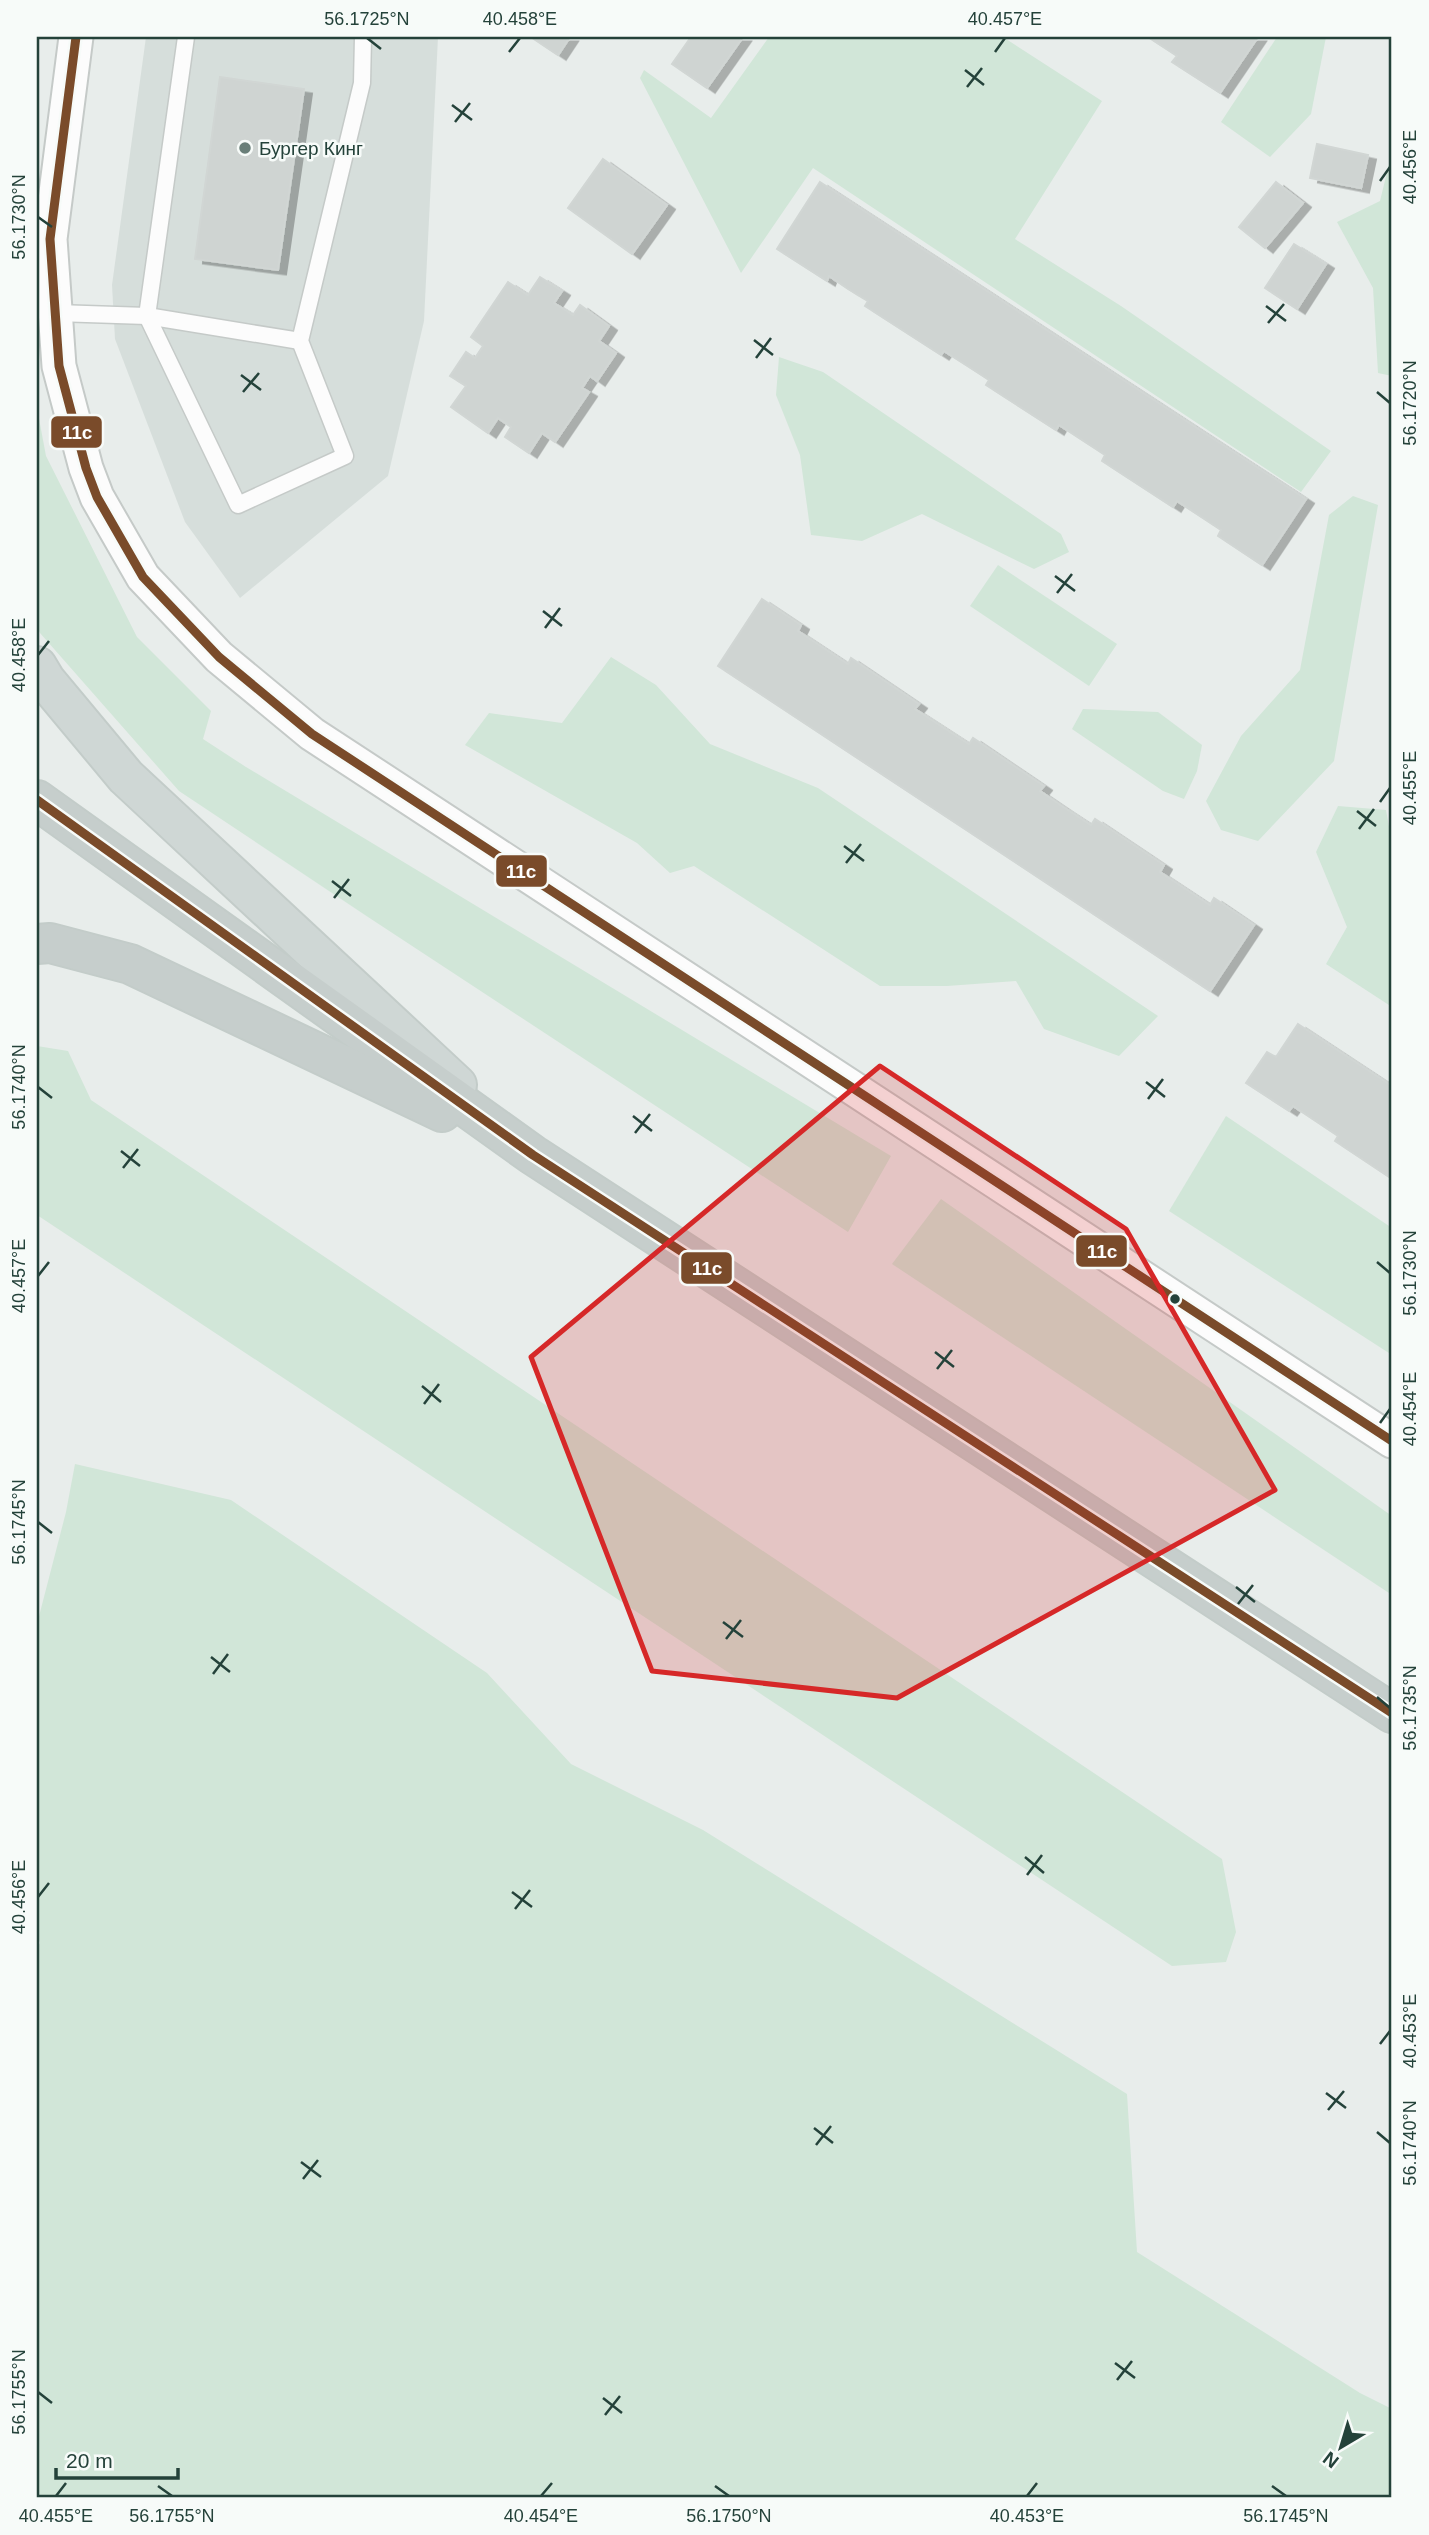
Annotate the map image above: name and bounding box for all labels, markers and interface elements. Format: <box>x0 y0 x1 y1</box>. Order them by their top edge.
text: 56.1725°N <box>324 9 410 29</box>
text: 40.458°E <box>483 9 557 29</box>
text: 40.457°E <box>968 9 1042 29</box>
text: 40.456°E <box>1400 130 1420 204</box>
place label: Бургер Кинг <box>259 138 363 159</box>
marker: Бургер Кинг <box>237 140 253 156</box>
text: 56.1730°N <box>9 174 29 260</box>
text: 56.1720°N <box>1400 360 1420 446</box>
line badge: 11с <box>50 415 103 449</box>
text: 11с <box>62 422 93 443</box>
text: 40.458°E <box>9 618 29 692</box>
text: 40.455°E <box>1400 751 1420 825</box>
line badge: 11с <box>495 854 548 888</box>
text: 11с <box>506 861 537 882</box>
text: 56.1740°N <box>9 1044 29 1130</box>
text: 56.1730°N <box>1400 1230 1420 1316</box>
line badge: 11с <box>1075 1234 1128 1268</box>
text: 40.457°E <box>9 1239 29 1313</box>
text: 11с <box>1087 1241 1118 1262</box>
line badge: 11с <box>680 1251 733 1285</box>
text: 11с <box>692 1258 723 1279</box>
unlabelled marker <box>1168 1292 1182 1306</box>
text: 40.454°E <box>1400 1372 1420 1446</box>
text: 56.1745°N <box>9 1479 29 1565</box>
text: 56.1735°N <box>1400 1665 1420 1751</box>
text: 40.456°E <box>9 1860 29 1934</box>
text: 40.453°E <box>1400 1994 1420 2068</box>
text: 56.1740°N <box>1400 2100 1420 2186</box>
text: 56.1755°N <box>9 2349 29 2435</box>
north arrow <box>1306 2412 1376 2482</box>
scale bar <box>56 2437 178 2481</box>
text: N <box>1319 2448 1343 2473</box>
text: 20 m <box>66 2449 113 2472</box>
text: 40.455°E <box>19 2506 93 2526</box>
text: 56.1755°N <box>129 2506 215 2526</box>
text: 40.454°E <box>504 2506 578 2526</box>
text: 56.1750°N <box>686 2506 772 2526</box>
text: 40.453°E <box>990 2506 1064 2526</box>
text: 56.1745°N <box>1243 2506 1329 2526</box>

